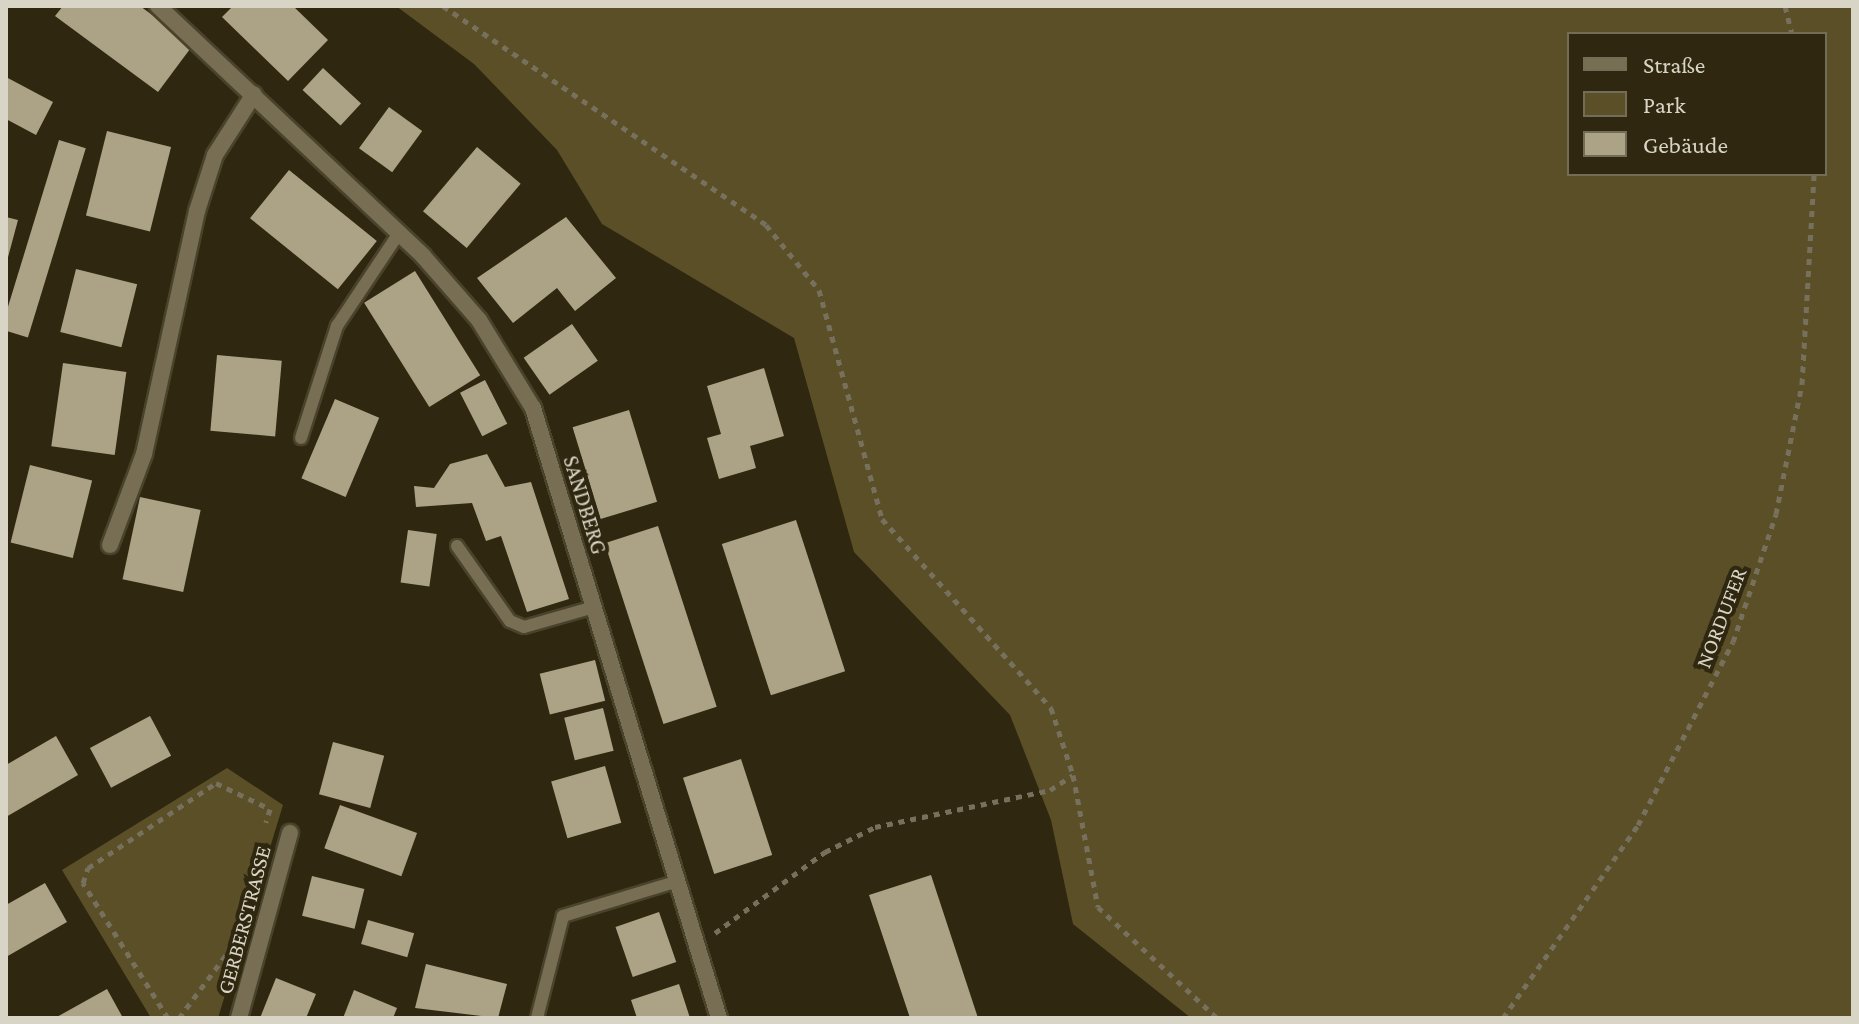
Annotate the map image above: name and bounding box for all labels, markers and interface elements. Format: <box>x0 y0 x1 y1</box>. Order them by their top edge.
legend <box>1567 32 1827 176</box>
text: Straße <box>1643 51 1705 78</box>
text: Park <box>1643 91 1686 118</box>
text: Gebäude <box>1643 131 1728 158</box>
street label: SANDBERG <box>557 452 613 558</box>
street label: NORDUFER <box>1690 564 1752 672</box>
street label: GERBERSTRASSE <box>211 843 277 997</box>

